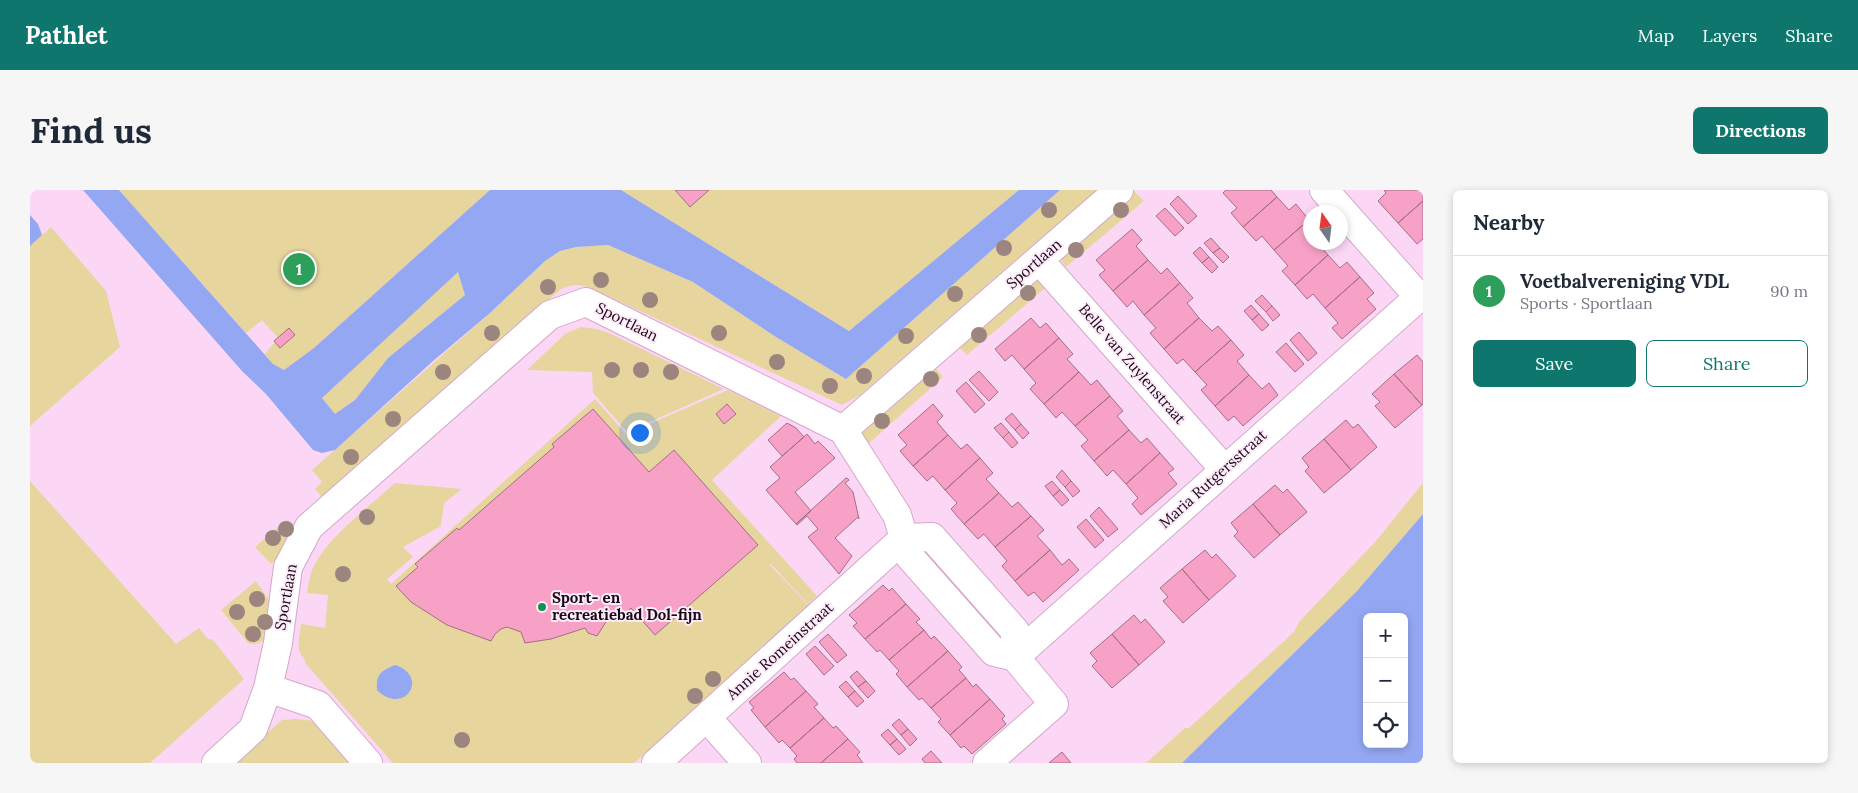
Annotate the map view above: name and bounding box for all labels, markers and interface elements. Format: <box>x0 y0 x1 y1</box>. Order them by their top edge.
text: Pathlet <box>25 20 108 51</box>
text: Map <box>1638 24 1674 47</box>
text: Layers <box>1702 24 1757 47</box>
text: Share <box>1785 24 1833 47</box>
button: Directions <box>1693 107 1828 154</box>
text: Find us <box>30 108 152 153</box>
north arrow <box>1303 205 1348 250</box>
text: Nearby <box>1473 209 1544 236</box>
street label: Sportlaan <box>1002 234 1065 293</box>
pin: 1 <box>283 250 315 288</box>
text: Voetbalvereniging VDL <box>1520 269 1729 293</box>
text: 1 <box>1486 281 1492 301</box>
text: 90 m <box>1770 281 1808 301</box>
text: Sports · Sportlaan <box>1520 293 1653 313</box>
street label: Sportlaan <box>593 298 661 345</box>
street label: Belle van Zuylenstraat <box>1075 300 1190 428</box>
button: Save <box>1473 340 1636 387</box>
button: Share <box>1646 340 1808 387</box>
your location <box>627 420 653 446</box>
street label: Maria Rutgersstraat <box>1155 425 1271 532</box>
street label: Sportlaan <box>270 562 301 632</box>
place label: Sport- en recreatiebad Dol-fijn <box>552 588 702 624</box>
street label: Annie Romeinstraat <box>722 598 837 704</box>
marker: Sport- en recreatiebad Dol-fijn <box>536 601 548 613</box>
map controls <box>1363 613 1408 748</box>
button: + <box>1363 613 1408 658</box>
button: − <box>1363 658 1408 703</box>
button: locate <box>1363 703 1408 748</box>

